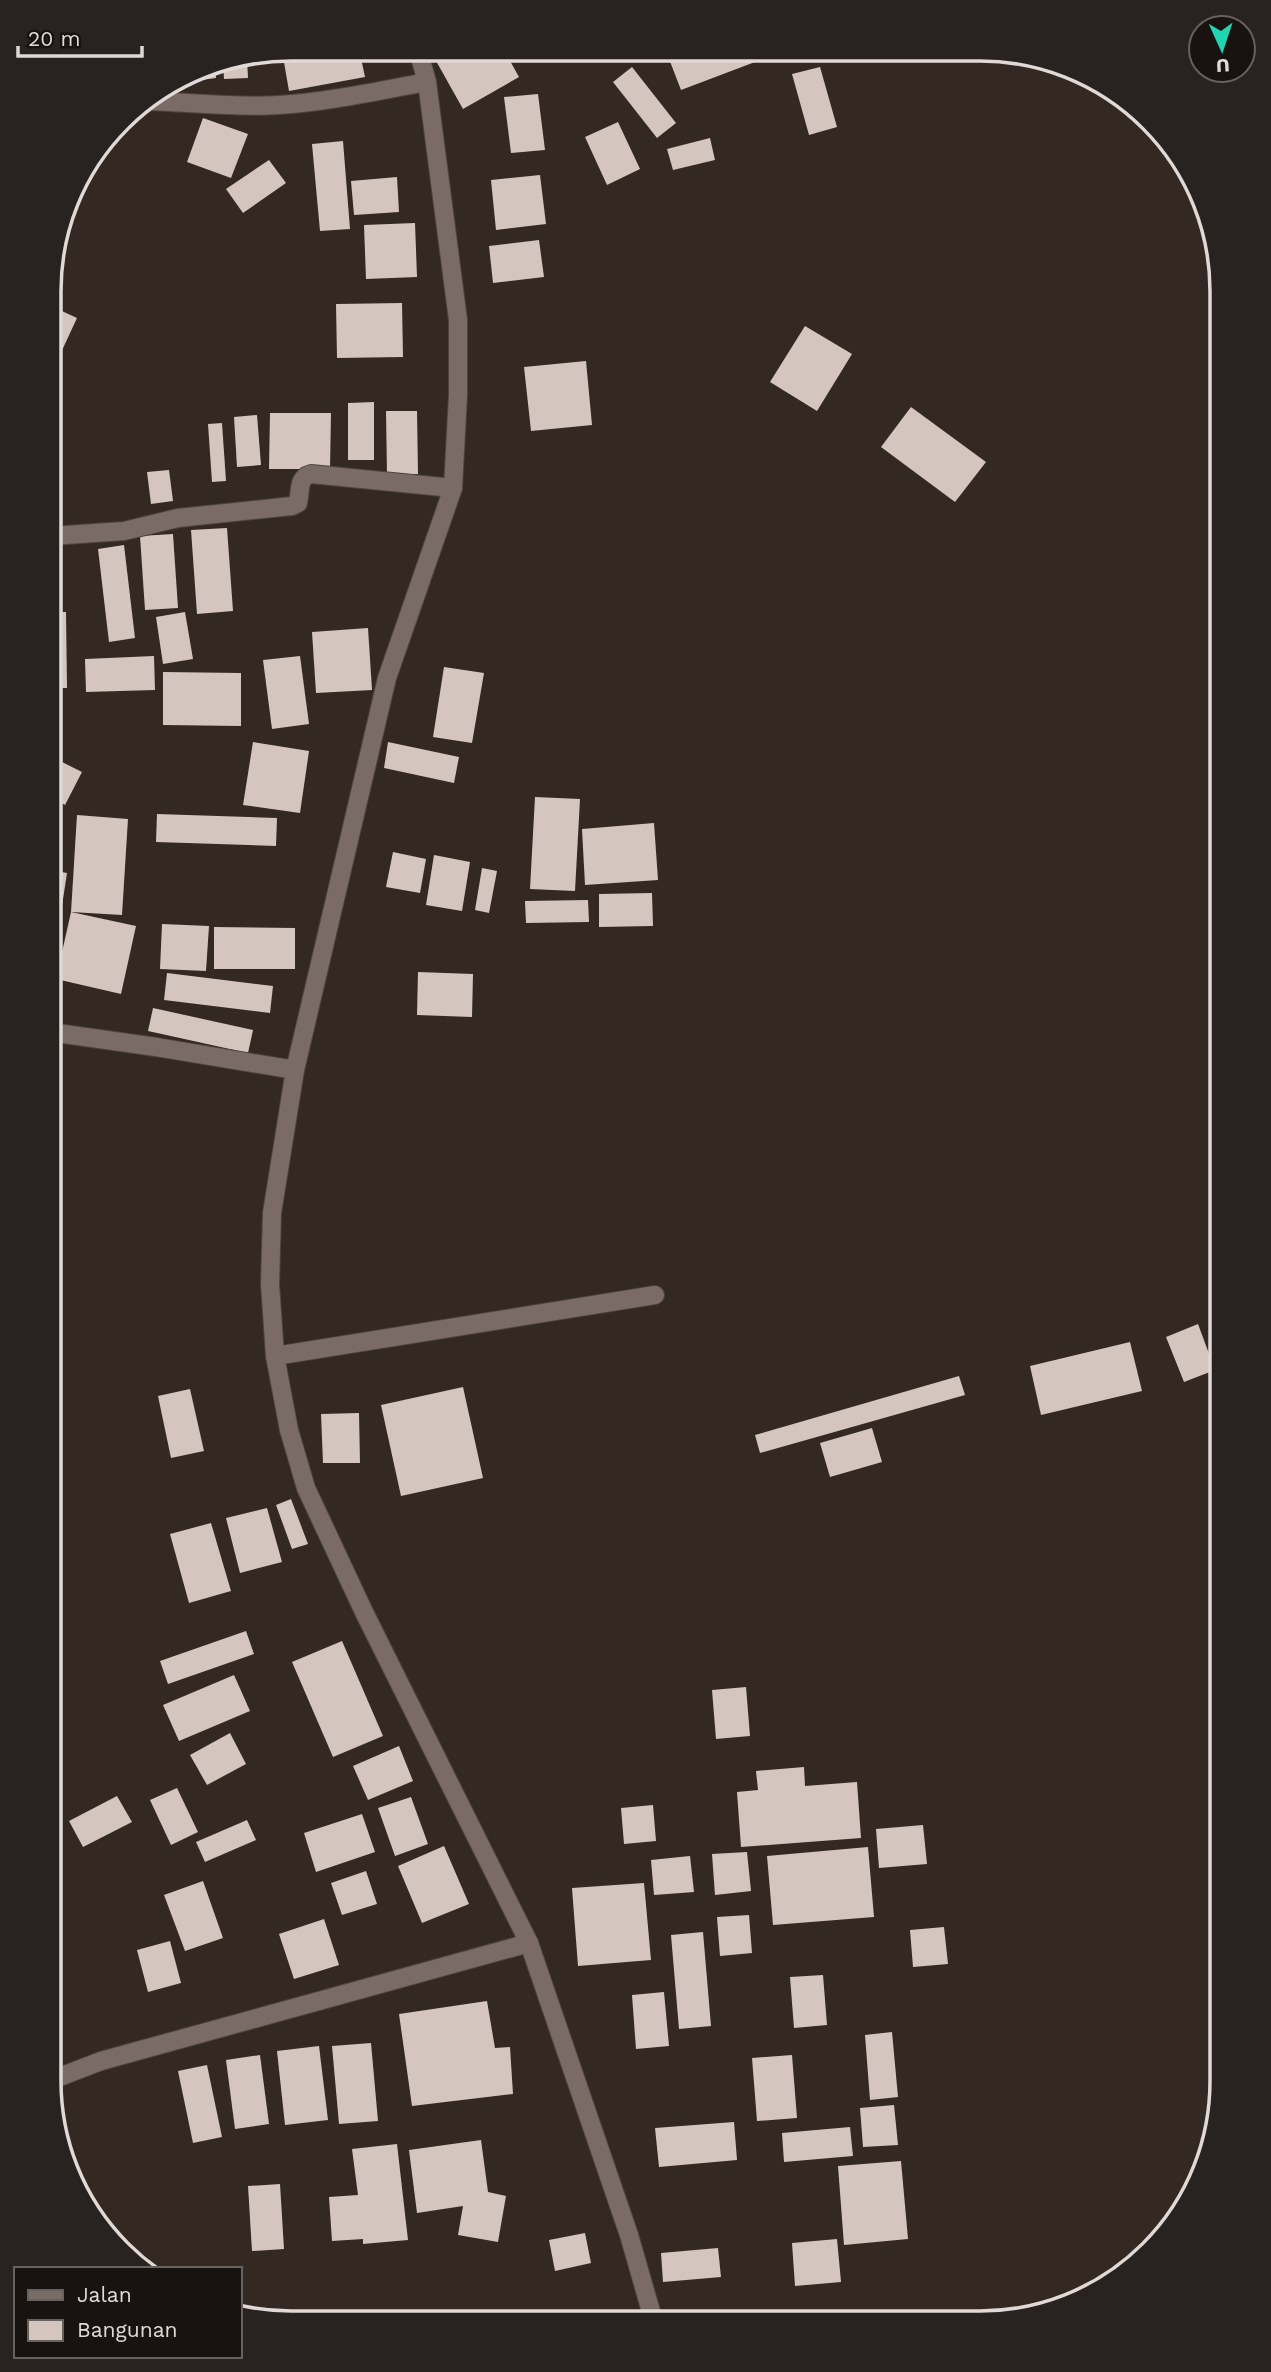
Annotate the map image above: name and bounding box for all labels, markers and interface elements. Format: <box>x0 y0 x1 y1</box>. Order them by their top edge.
scale bar <box>18 14 142 58</box>
north arrow <box>1187 14 1257 84</box>
text: 20 m <box>28 26 80 51</box>
text: U <box>1216 54 1230 77</box>
legend <box>14 2267 242 2358</box>
text: Jalan <box>77 2282 132 2307</box>
text: Bangunan <box>77 2317 178 2342</box>

